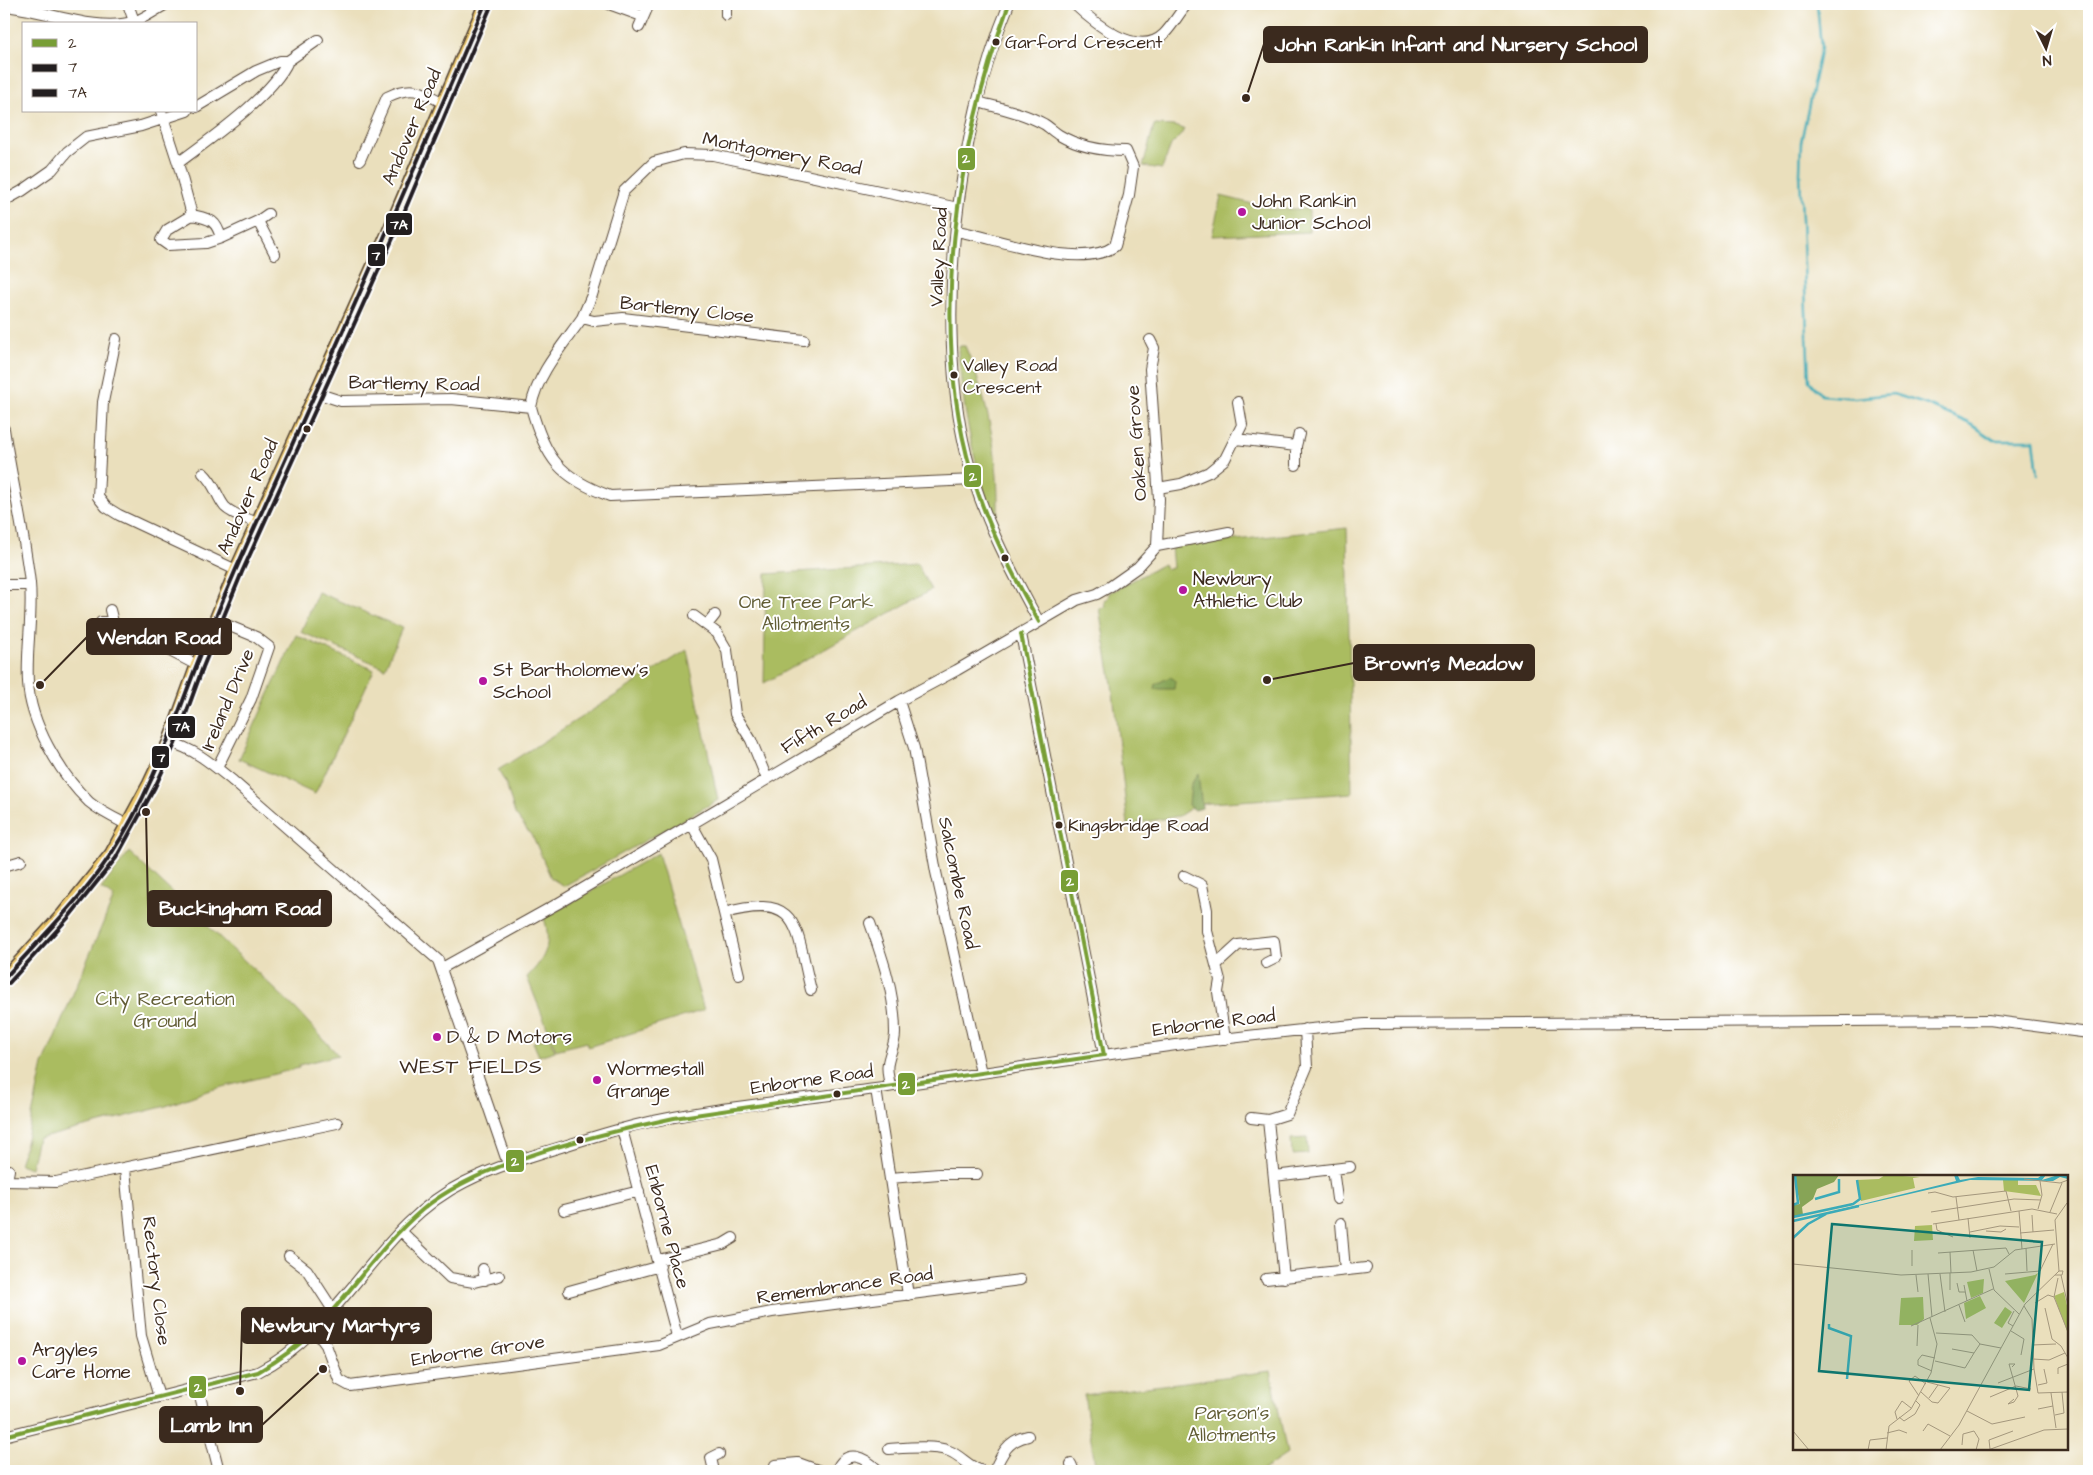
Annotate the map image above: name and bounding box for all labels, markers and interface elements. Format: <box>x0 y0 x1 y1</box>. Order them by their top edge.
legend <box>22 22 198 112</box>
north arrow <box>2020 22 2070 72</box>
callout: John Rankin Infant and Nursery School <box>1264 27 1647 62</box>
place label: Garford Crescent <box>1005 30 1163 55</box>
text: John Rankin Infant and Nursery School <box>1274 31 1637 60</box>
text: 2 <box>68 33 77 54</box>
marker: Garford Crescent <box>991 37 1001 47</box>
text: N <box>2042 50 2052 70</box>
text: 7 <box>68 57 77 78</box>
street label: Andover Road <box>375 64 449 189</box>
text: 7A <box>68 83 87 104</box>
street label: Montgomery Road <box>700 125 864 184</box>
line badge: 2 <box>957 147 976 171</box>
text: 2 <box>961 149 971 169</box>
place label: John Rankin Junior School <box>1252 188 1371 237</box>
street label: Valley Road <box>923 206 956 307</box>
marker: John Rankin Junior School <box>1236 206 1248 218</box>
line badge: 7A <box>385 212 413 236</box>
text: 7A <box>389 215 409 235</box>
line badge: 7 <box>367 243 386 267</box>
text: 7 <box>371 246 381 266</box>
street label: Bartlemy Close <box>619 290 755 331</box>
place label: Valley Road Crescent <box>963 353 1057 400</box>
street label: Bartlemy Road <box>348 369 480 400</box>
marker: Valley Road Crescent <box>949 370 959 380</box>
street label: Oaken Grove <box>1119 384 1155 502</box>
unlabelled marker <box>302 424 312 434</box>
street label: Andover Road <box>210 435 286 559</box>
line badge: 2 <box>963 464 982 488</box>
text: 2 <box>968 467 978 487</box>
unlabelled marker <box>1000 553 1010 563</box>
place label: Newbury Athletic Club <box>1193 566 1303 615</box>
marker: Newbury Athletic Club <box>1177 584 1189 596</box>
park label: One Tree Park Allotments <box>739 589 874 638</box>
callout: Wendan Road <box>87 619 231 654</box>
text: Wendan Road <box>96 624 222 652</box>
street label: Ireland Drive <box>194 645 262 755</box>
callout: Brown's Meadow <box>1354 645 1534 680</box>
text: Brown's Meadow <box>1364 650 1524 678</box>
place label: St Bartholomew's School <box>493 657 649 706</box>
marker: St Bartholomew's School <box>477 675 489 687</box>
street label: Fifth Road <box>776 689 872 761</box>
line badge: 7A <box>167 715 196 739</box>
text: 7A <box>171 717 191 737</box>
line badge: 7 <box>151 745 170 769</box>
text: 7 <box>156 748 166 768</box>
place label: Kingsbridge Road <box>1068 813 1209 839</box>
street label: Salcombe Road <box>931 814 985 952</box>
marker: Kingsbridge Road <box>1054 820 1064 830</box>
line badge: 2 <box>1060 869 1079 893</box>
text: 2 <box>1065 872 1075 892</box>
callout: Buckingham Road <box>148 891 331 926</box>
text: Buckingham Road <box>159 895 322 924</box>
park label: City Recreation Ground <box>95 986 235 1035</box>
street label: Enborne Road <box>1151 1002 1277 1044</box>
place label: D & D Motors <box>447 1024 572 1051</box>
marker: D & D Motors <box>431 1031 443 1043</box>
district label: WEST FIELDS <box>399 1053 543 1081</box>
place label: Wormestall Grange <box>607 1056 704 1106</box>
street label: Enborne Road <box>749 1058 875 1102</box>
line badge: 2 <box>897 1072 916 1096</box>
marker: Wormestall Grange <box>591 1074 603 1086</box>
text: 2 <box>901 1075 911 1095</box>
unlabelled marker <box>832 1089 842 1099</box>
unlabelled marker <box>575 1135 585 1145</box>
line badge: 2 <box>505 1149 525 1173</box>
text: 2 <box>510 1152 520 1172</box>
street label: Enborne Place <box>638 1162 696 1292</box>
inset map <box>1793 1175 2068 1450</box>
street label: Rectory Close <box>134 1215 177 1347</box>
street label: Remembrance Road <box>755 1260 935 1312</box>
callout: Newbury Martyrs <box>242 1308 431 1343</box>
text: Newbury Martyrs <box>252 1312 420 1341</box>
street label: Enborne Grove <box>410 1328 546 1374</box>
place label: Argyles Care Home <box>32 1337 131 1386</box>
marker: Argyles Care Home <box>16 1355 28 1367</box>
line badge: 2 <box>188 1375 207 1399</box>
text: 2 <box>193 1378 203 1398</box>
park label: Parson's Allotments <box>1188 1400 1276 1449</box>
callout: Lamb Inn <box>160 1407 262 1442</box>
text: Lamb Inn <box>170 1412 252 1440</box>

